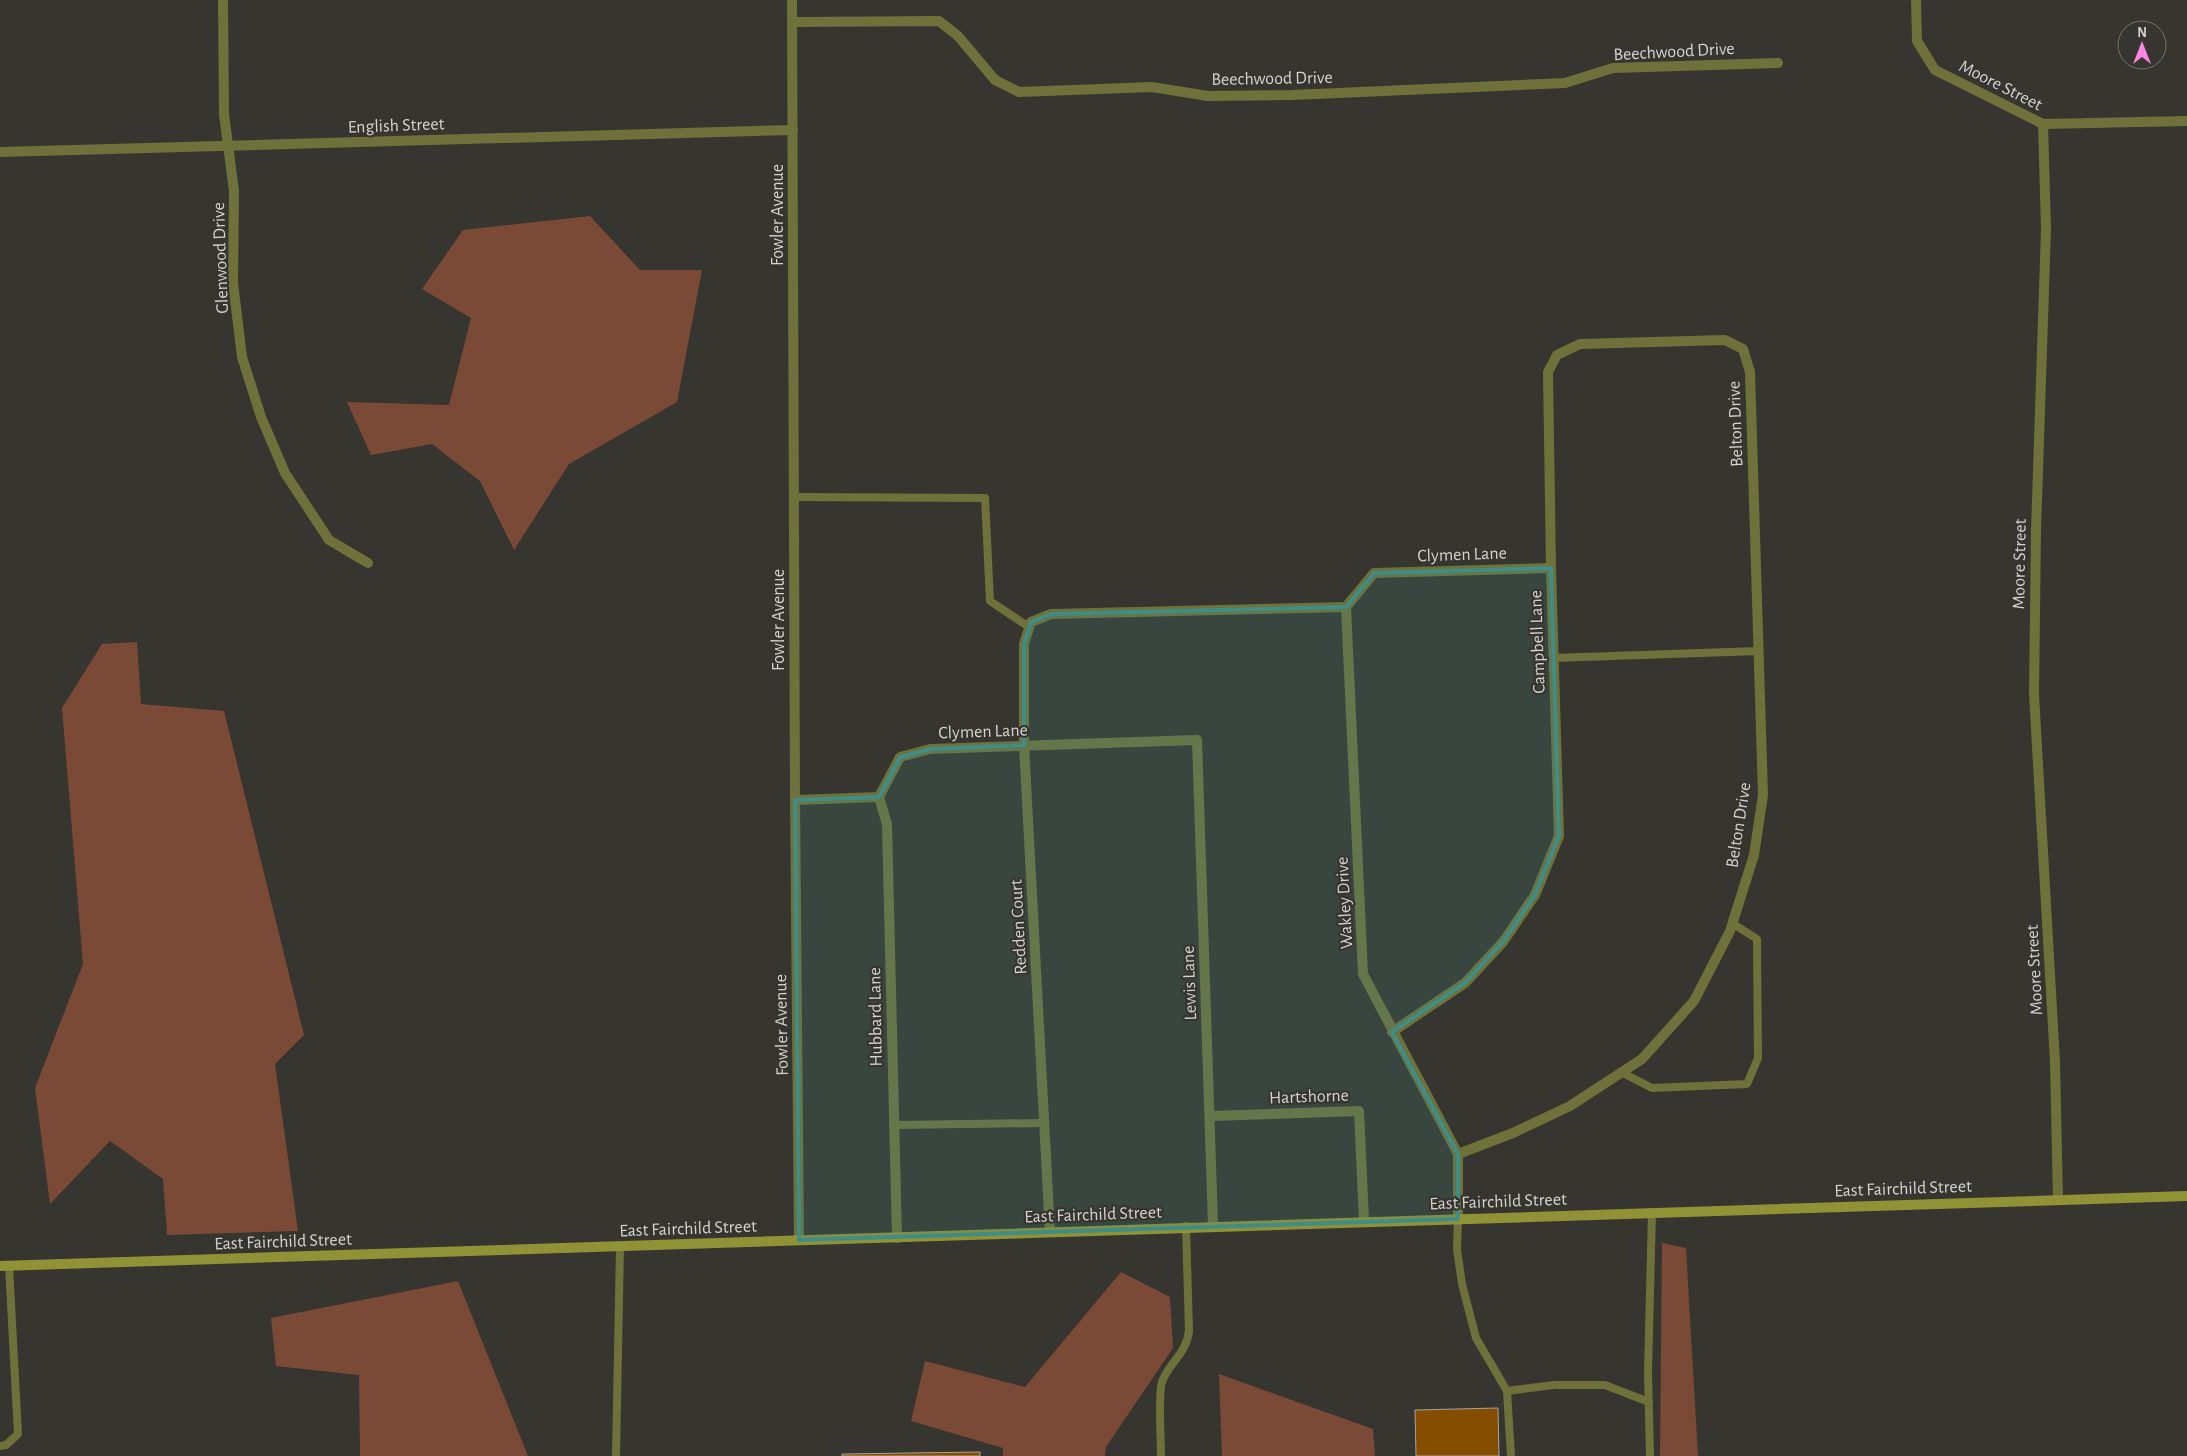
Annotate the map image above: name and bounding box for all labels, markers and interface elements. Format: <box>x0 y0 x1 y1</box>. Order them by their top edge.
north arrow <box>2117 20 2167 70</box>
text: N <box>2137 26 2147 40</box>
street label: Beechwood Drive <box>1613 40 1735 64</box>
street label: Moore Street <box>1956 57 2045 115</box>
street label: Beechwood Drive <box>1211 69 1333 89</box>
street label: English Street <box>347 115 445 137</box>
street label: Fowler Avenue <box>769 164 787 266</box>
street label: Glenwood Drive <box>210 202 232 314</box>
street label: Belton Drive <box>1726 381 1746 467</box>
street label: Moore Street <box>2010 518 2030 610</box>
street label: Clymen Lane <box>1417 544 1507 566</box>
street label: Fowler Avenue <box>770 569 788 671</box>
street label: Campbell Lane <box>1527 590 1549 694</box>
street label: Clymen Lane <box>938 721 1028 743</box>
street label: Belton Drive <box>1723 781 1755 869</box>
street label: Wakley Drive <box>1334 856 1356 950</box>
street label: Redden Court <box>1008 879 1030 975</box>
street label: Moore Street <box>2024 924 2046 1016</box>
street label: Lewis Lane <box>1180 945 1200 1021</box>
street label: Hubbard Lane <box>866 967 886 1067</box>
street label: Fowler Avenue <box>772 974 792 1076</box>
street label: Hartshorne <box>1269 1087 1349 1107</box>
street label: East Fairchild Street <box>1834 1178 1972 1200</box>
street label: East Fairchild Street <box>1429 1191 1567 1213</box>
street label: East Fairchild Street <box>1024 1204 1162 1226</box>
street label: East Fairchild Street <box>619 1218 757 1240</box>
street label: East Fairchild Street <box>214 1231 352 1253</box>

